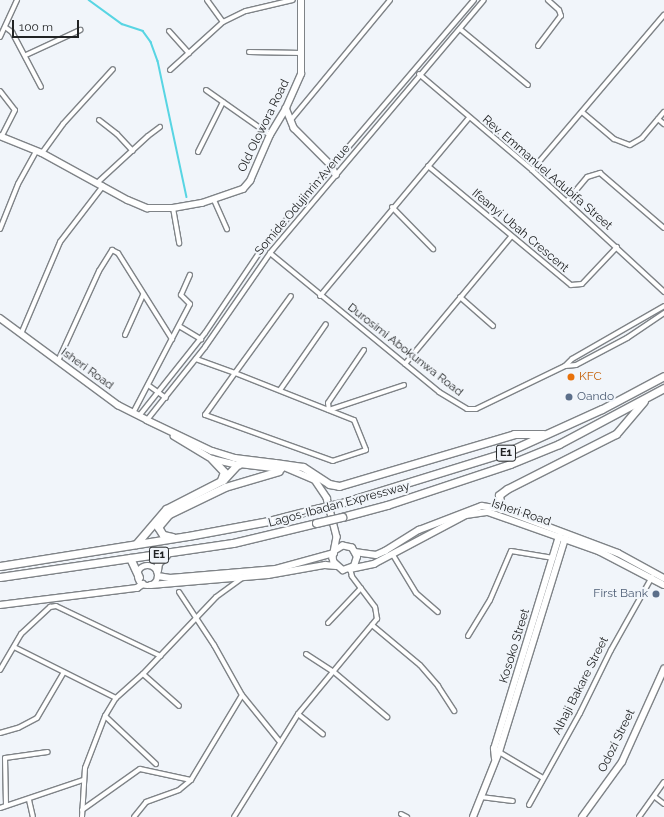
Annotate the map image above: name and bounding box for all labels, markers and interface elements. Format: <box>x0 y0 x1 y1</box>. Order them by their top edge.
scale bar <box>14 12 81 38</box>
text: 100 m <box>19 20 53 34</box>
street label: Old Olowora Road <box>235 77 293 175</box>
street label: Rev. Emmanuel Adubifa Street <box>479 112 615 234</box>
street label: Somide Odujinrin Avenue <box>252 142 354 258</box>
street label: Ifeanyi Ubah Crescent <box>469 186 571 276</box>
street label: Durosimi Abokunwa Road <box>344 300 466 400</box>
street label: Isheri Road <box>58 345 116 393</box>
place label: KFC <box>579 370 602 384</box>
marker: KFC <box>566 372 576 382</box>
place label: Oando <box>577 390 614 404</box>
marker: Oando <box>564 392 574 402</box>
road number: E1 <box>495 444 517 462</box>
street label: Lagos-Ibadan Expressway <box>267 479 411 531</box>
street label: Isheri Road <box>490 497 552 529</box>
road number: E1 <box>148 546 170 564</box>
place label: First Bank <box>593 587 648 601</box>
marker: First Bank <box>651 589 661 599</box>
street label: Kosoko Street <box>497 607 533 685</box>
street label: Alhaji Bakare Street <box>550 635 612 737</box>
street label: Odozi Street <box>596 707 638 775</box>

